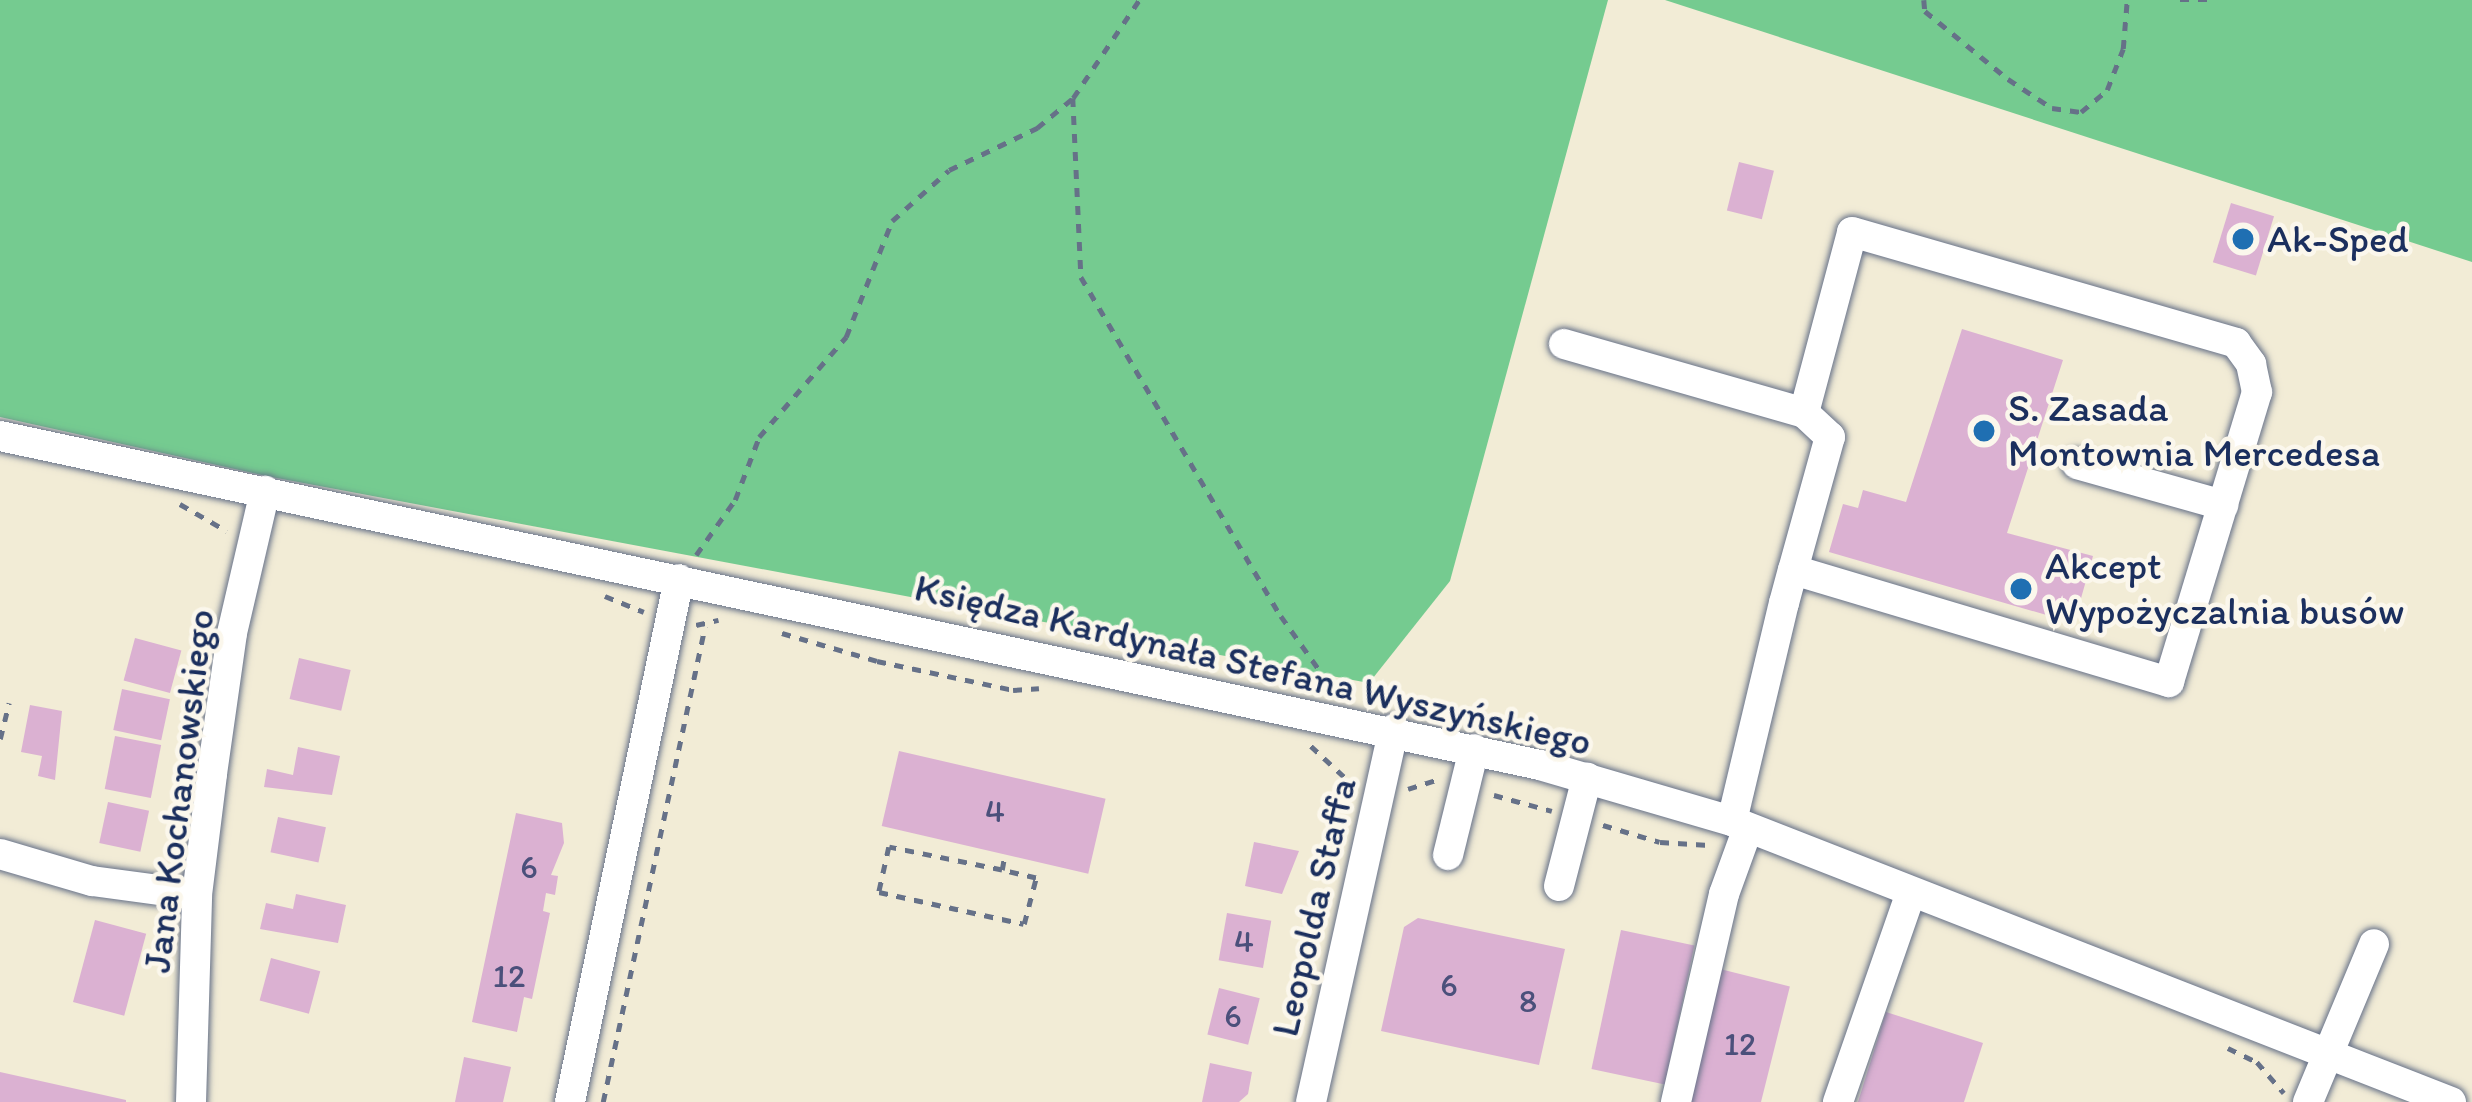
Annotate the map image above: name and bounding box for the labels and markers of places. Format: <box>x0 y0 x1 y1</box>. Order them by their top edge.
place label: Ak-Sped <box>2267 216 2409 262</box>
marker: Ak-Sped <box>2230 226 2256 252</box>
place label: S. Zasada Montownia Mercedesa <box>2008 386 2381 477</box>
marker: S. Zasada Montownia Mercedesa <box>1971 418 1997 444</box>
place label: Akcept Wypożyczalnia busów <box>2045 544 2405 635</box>
marker: Akcept Wypożyczalnia busów <box>2008 576 2034 602</box>

